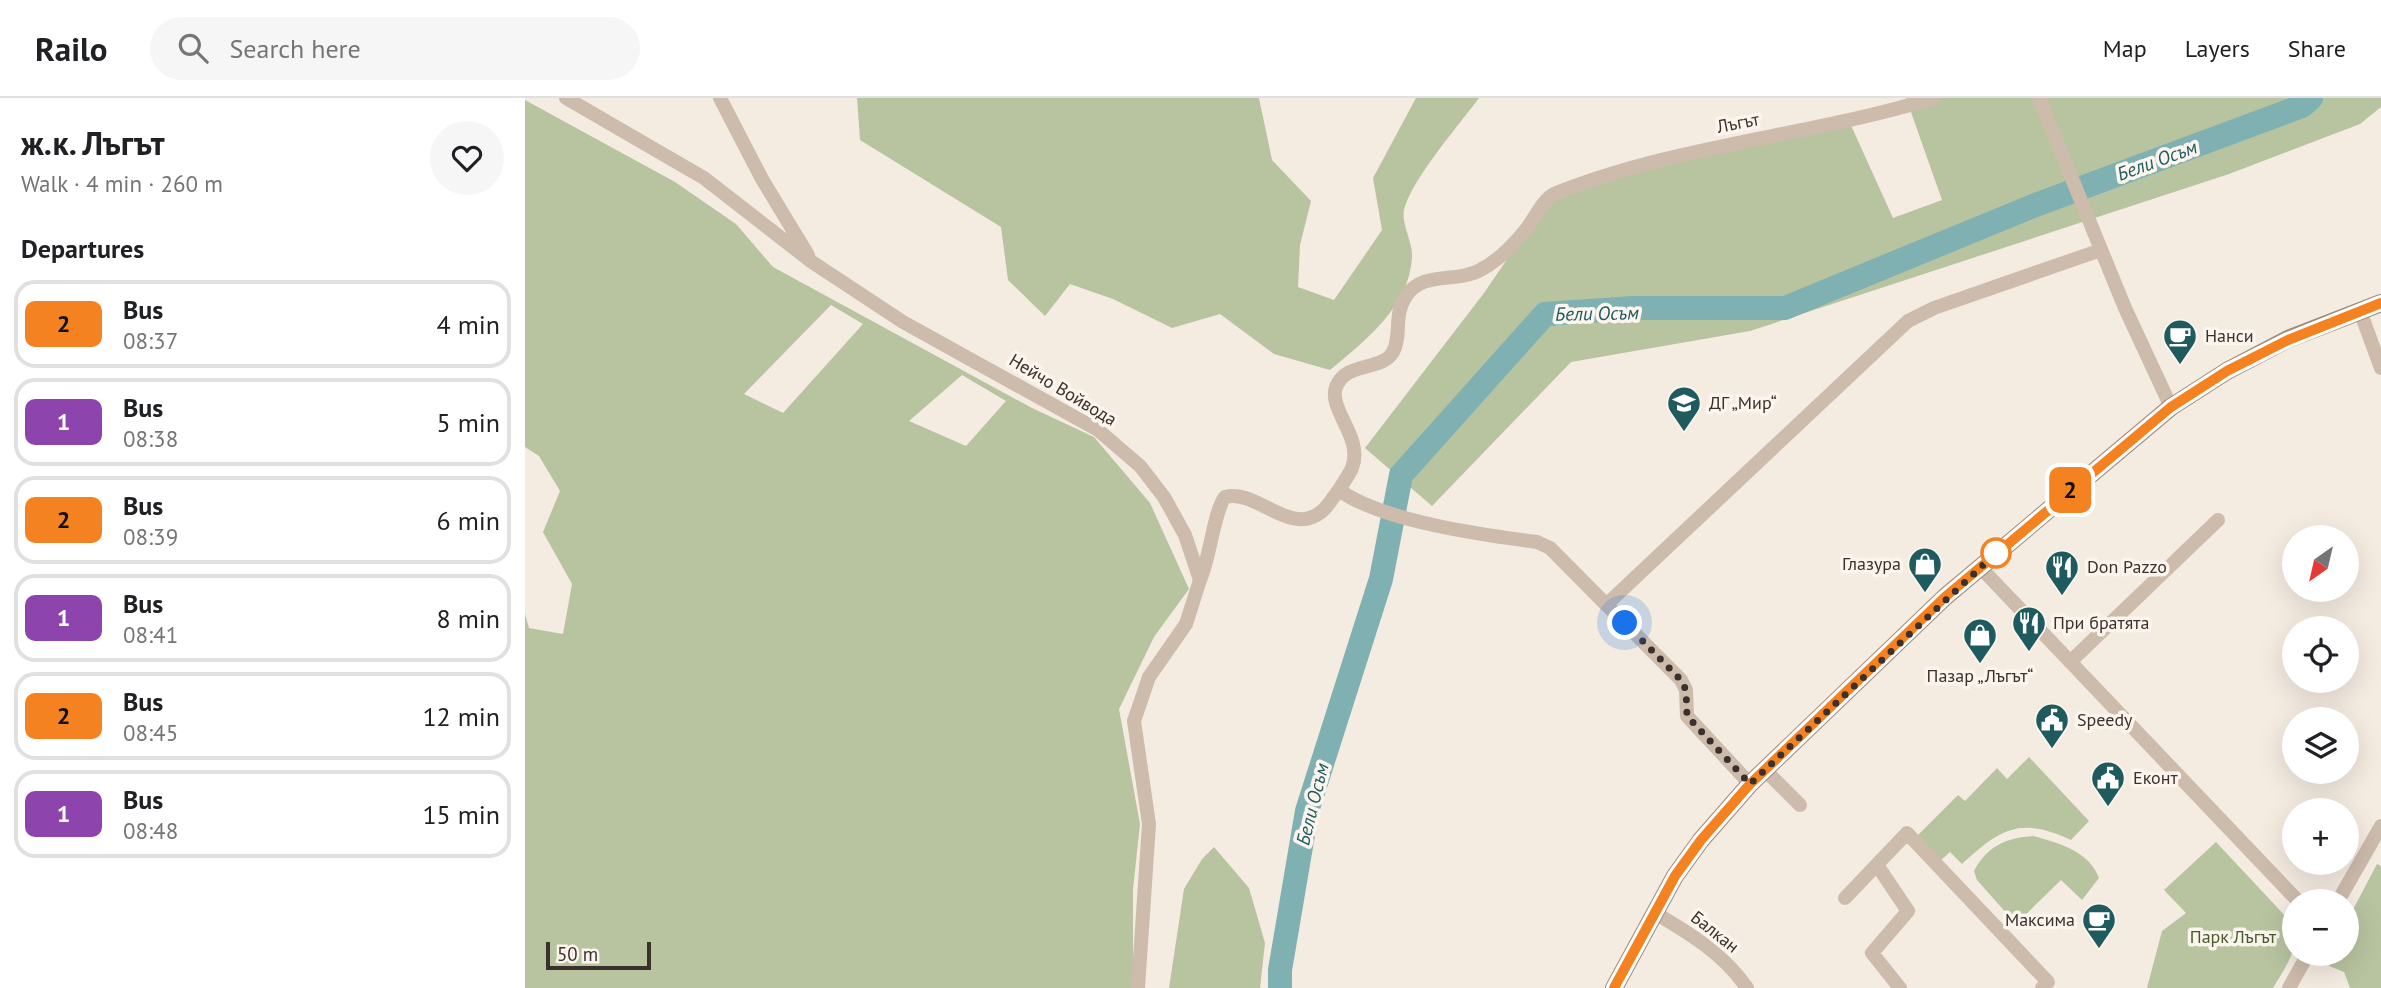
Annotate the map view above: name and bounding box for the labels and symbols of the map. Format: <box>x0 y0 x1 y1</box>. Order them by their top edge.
street label: Лъгът <box>1714 107 1762 138</box>
water label: Бели Осъм <box>2114 134 2201 186</box>
water label: Бели Осъм <box>1555 300 1639 326</box>
cafe icon: Нанси <box>2161 317 2199 366</box>
place label: Нанси <box>2205 324 2254 347</box>
street label: Нейчо Войвода <box>1005 348 1121 431</box>
school or university icon: ДГ „Мир“ <box>1665 384 1703 433</box>
place label: ДГ „Мир“ <box>1709 391 1777 414</box>
line badge: 2 <box>2047 467 2093 513</box>
north arrow <box>2282 525 2359 602</box>
unlabelled marker <box>1981 538 2011 568</box>
shop icon: Глазура <box>1906 545 1944 594</box>
restaurant icon: Don Pazzo <box>2043 548 2081 597</box>
place label: Глазура <box>1842 552 1901 575</box>
place label: Don Pazzo <box>2087 555 2167 578</box>
restaurant icon: При братята <box>2010 604 2048 653</box>
your location <box>1607 605 1642 640</box>
place label: При братята <box>2053 611 2149 634</box>
shop icon: Пазар „Лъгът“ <box>1961 616 1999 665</box>
place label: Пазар „Лъгът“ <box>1927 664 2033 687</box>
public building icon: Speedy <box>2033 701 2071 750</box>
place label: Speedy <box>2077 708 2133 731</box>
public building icon: Еконт <box>2089 759 2127 808</box>
water label: Бели Осъм <box>1290 760 1334 848</box>
place label: Еконт <box>2133 766 2178 789</box>
cafe icon: Максима <box>2080 901 2118 950</box>
street label: Балкан <box>1687 906 1744 958</box>
place label: Максима <box>2005 908 2075 931</box>
park label: Парк Лъгът <box>2190 925 2277 948</box>
scale bar <box>546 939 651 971</box>

